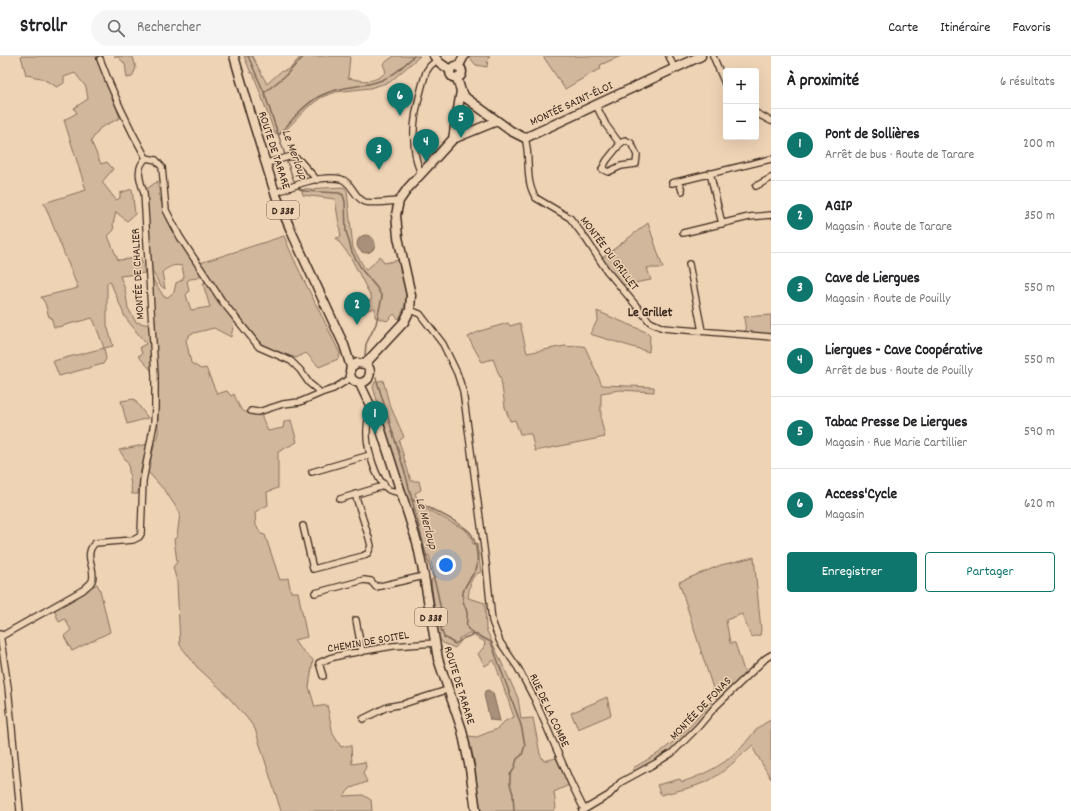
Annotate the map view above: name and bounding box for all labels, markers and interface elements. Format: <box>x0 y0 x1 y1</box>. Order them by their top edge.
search box <box>91 10 371 46</box>
text: Strollr <box>20 14 67 41</box>
icon: search <box>105 17 127 39</box>
text: Rechercher <box>137 17 201 39</box>
text: Carte <box>888 18 918 38</box>
text: Itinéraire <box>940 18 990 38</box>
text: Favoris <box>1012 18 1051 38</box>
map controls <box>723 68 759 140</box>
button: + <box>723 68 759 104</box>
text: À proximité <box>787 70 859 94</box>
text: 6 résultats <box>1000 73 1055 92</box>
street label: MONTÉE SAINT-ÉLOI <box>527 78 616 131</box>
pin: 6 <box>387 83 413 116</box>
button: − <box>723 104 759 140</box>
pin: 5 <box>448 105 474 138</box>
street label: ROUTE DE TARARE <box>253 109 294 192</box>
text: Pont de Sollières <box>825 124 920 146</box>
water label: Le Merloup <box>276 127 312 184</box>
pin: 4 <box>413 129 439 162</box>
text: 1 <box>799 135 801 154</box>
text: 200 m <box>1023 135 1055 154</box>
pin: 3 <box>366 137 392 170</box>
text: Arrêt de bus · Route de Tarare <box>825 146 974 165</box>
text: AGIP <box>825 196 852 218</box>
road number: D 338 <box>267 201 299 219</box>
text: 2 <box>797 207 803 226</box>
text: 350 m <box>1024 207 1055 226</box>
street label: MONTÉE DU GRILLET <box>575 213 642 295</box>
text: Magasin · Route de Tarare <box>825 218 952 237</box>
street label: MONTÉE DE CHALIER <box>128 228 149 320</box>
text: Cave de Liergues <box>825 268 920 290</box>
text: 3 <box>797 279 803 298</box>
text: 550 m <box>1024 279 1055 298</box>
text: Magasin · Route de Pouilly <box>825 290 950 309</box>
pin: 2 <box>344 292 370 325</box>
district label: Le Grillet <box>628 304 672 323</box>
text: Liergues - Cave Coopérative <box>825 340 983 362</box>
text: 4 <box>797 351 803 370</box>
text: 550 m <box>1024 351 1055 370</box>
text: Arrêt de bus · Route de Pouilly <box>825 362 973 381</box>
pin: 1 <box>362 401 388 434</box>
text: Tabac Presse De Liergues <box>825 412 967 434</box>
text: 5 <box>797 423 803 442</box>
text: 590 m <box>1024 423 1055 442</box>
text: Magasin · Rue Marie Cartillier <box>825 434 967 453</box>
text: Access'Cycle <box>825 484 897 506</box>
text: 6 <box>797 495 803 514</box>
text: 620 m <box>1024 495 1055 514</box>
water label: Le Merloup <box>410 496 442 553</box>
text: Magasin <box>825 506 864 525</box>
button: Enregistrer <box>787 552 917 592</box>
button: Partager <box>925 552 1055 592</box>
your location <box>436 555 456 575</box>
road number: D 338 <box>415 608 447 626</box>
street label: CHEMIN DE SOITEL <box>326 627 410 658</box>
street label: ROUTE DE TARARE <box>439 644 479 727</box>
street label: RUE DE LA COMBE <box>524 671 573 751</box>
street label: MONTÉE DE FONAS <box>666 673 736 745</box>

